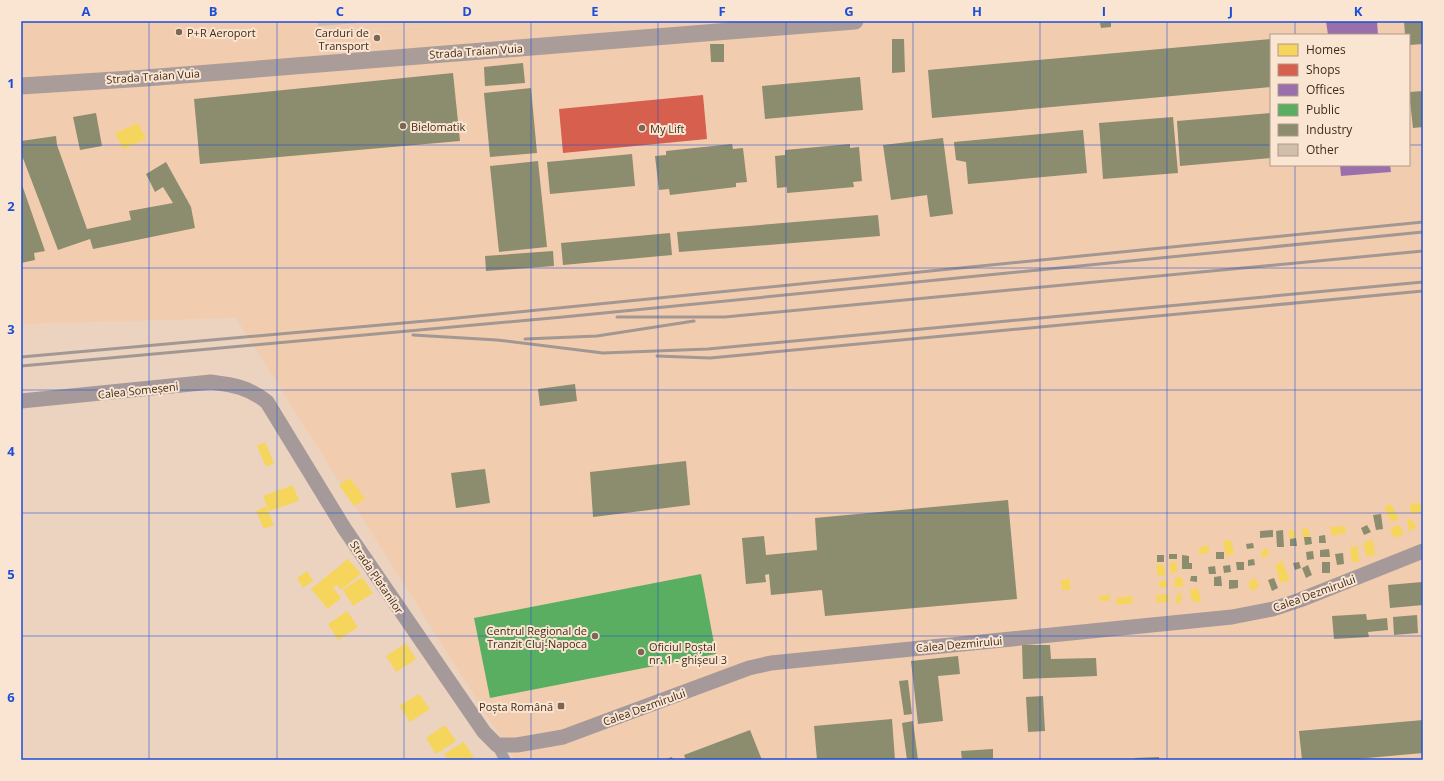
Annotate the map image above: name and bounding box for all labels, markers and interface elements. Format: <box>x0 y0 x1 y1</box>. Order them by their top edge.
text: A <box>82 2 91 20</box>
text: B <box>209 2 218 20</box>
text: C <box>336 2 344 20</box>
text: D <box>462 2 472 20</box>
text: E <box>591 2 599 20</box>
text: F <box>718 2 726 20</box>
text: G <box>844 2 854 20</box>
text: H <box>972 2 982 20</box>
text: I <box>1102 2 1106 20</box>
text: J <box>1228 2 1233 20</box>
text: K <box>1354 2 1363 20</box>
place label: P+R Aeroport <box>187 25 256 40</box>
place label: Carduri de Transport <box>315 25 369 53</box>
marker: P+R Aeroport <box>174 27 184 37</box>
marker: Carduri de Transport <box>372 33 382 43</box>
legend <box>1270 34 1410 166</box>
street label: Strada Traian Vuia <box>429 40 523 62</box>
text: Homes <box>1306 41 1346 58</box>
text: Shops <box>1306 61 1341 78</box>
street label: Strada Traian Vuia <box>106 65 200 87</box>
text: 1 <box>7 74 15 92</box>
text: Offices <box>1306 81 1345 98</box>
text: Public <box>1306 101 1340 118</box>
place label: Bielomatik <box>411 119 465 134</box>
marker: Bielomatik <box>398 121 408 131</box>
place label: My Lift <box>650 121 684 136</box>
text: Industry <box>1306 121 1353 138</box>
marker: My Lift <box>637 123 647 133</box>
text: Other <box>1306 141 1339 158</box>
text: 2 <box>7 197 15 215</box>
text: 3 <box>7 320 15 338</box>
street label: Calea Someșeni <box>97 378 179 402</box>
text: 4 <box>7 442 15 460</box>
street label: Strada Platanilor <box>347 537 407 617</box>
text: 5 <box>7 565 15 583</box>
street label: Calea Dezmirului <box>1271 571 1357 615</box>
place label: Centrul Regional de Tranzit Cluj-Napoca <box>487 623 587 651</box>
marker: Centrul Regional de Tranzit Cluj-Napoca <box>590 631 600 641</box>
street label: Calea Dezmirului <box>915 633 1003 655</box>
place label: Oficiul Poștal nr. 1 - ghișeul 3 <box>649 639 727 667</box>
marker: Oficiul Poștal nr. 1 - ghișeul 3 <box>636 647 646 657</box>
street label: Calea Dezmirului <box>601 685 687 729</box>
text: 6 <box>7 688 15 706</box>
place label: Poșta Română <box>479 699 553 714</box>
marker: Poșta Română <box>556 701 566 711</box>

